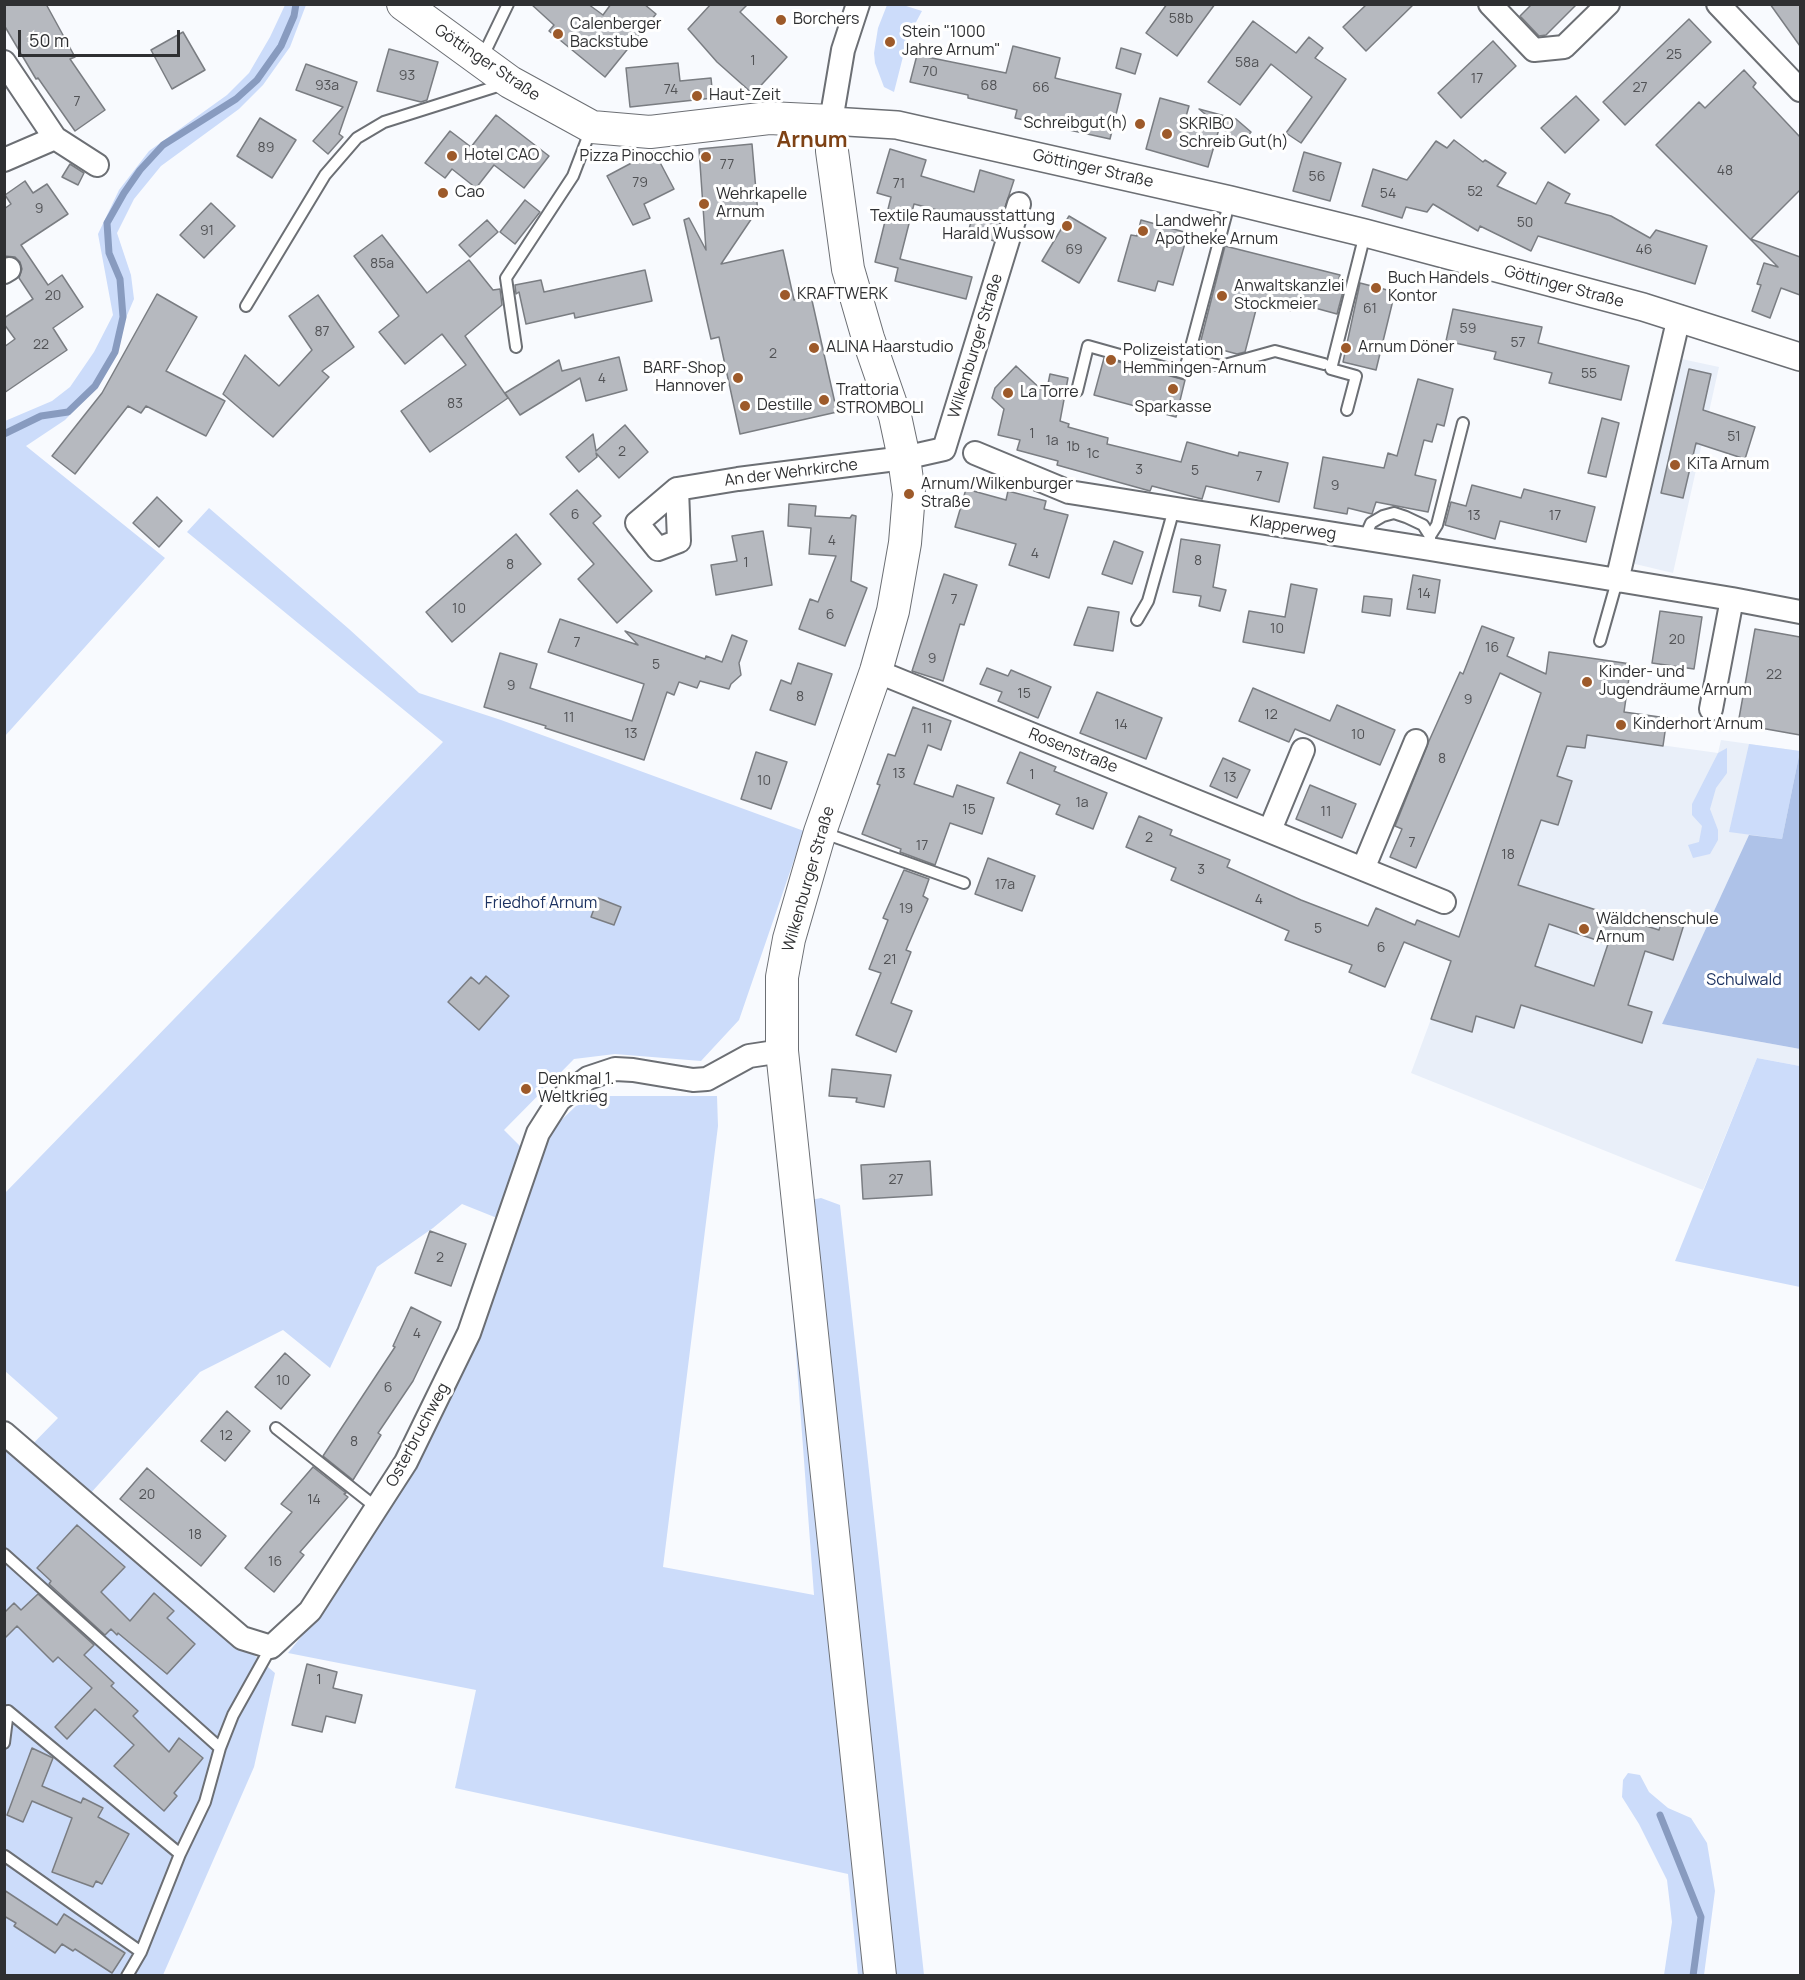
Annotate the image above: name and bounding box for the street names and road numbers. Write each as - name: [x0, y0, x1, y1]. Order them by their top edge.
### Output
- street label: Göttinger Straße: [431, 21, 543, 105]
- street label: Göttinger Straße: [1031, 146, 1155, 192]
- street label: Göttinger Straße: [1502, 262, 1626, 312]
- street label: Wilkenburger Straße: [945, 271, 1007, 421]
- street label: An der Wehrkirche: [723, 455, 859, 491]
- street label: Klapperweg: [1249, 512, 1337, 544]
- street label: Rosenstraße: [1026, 724, 1120, 778]
- street label: Wilkenburger Straße: [779, 804, 839, 954]
- street label: Osterbruchweg: [383, 1380, 453, 1490]

